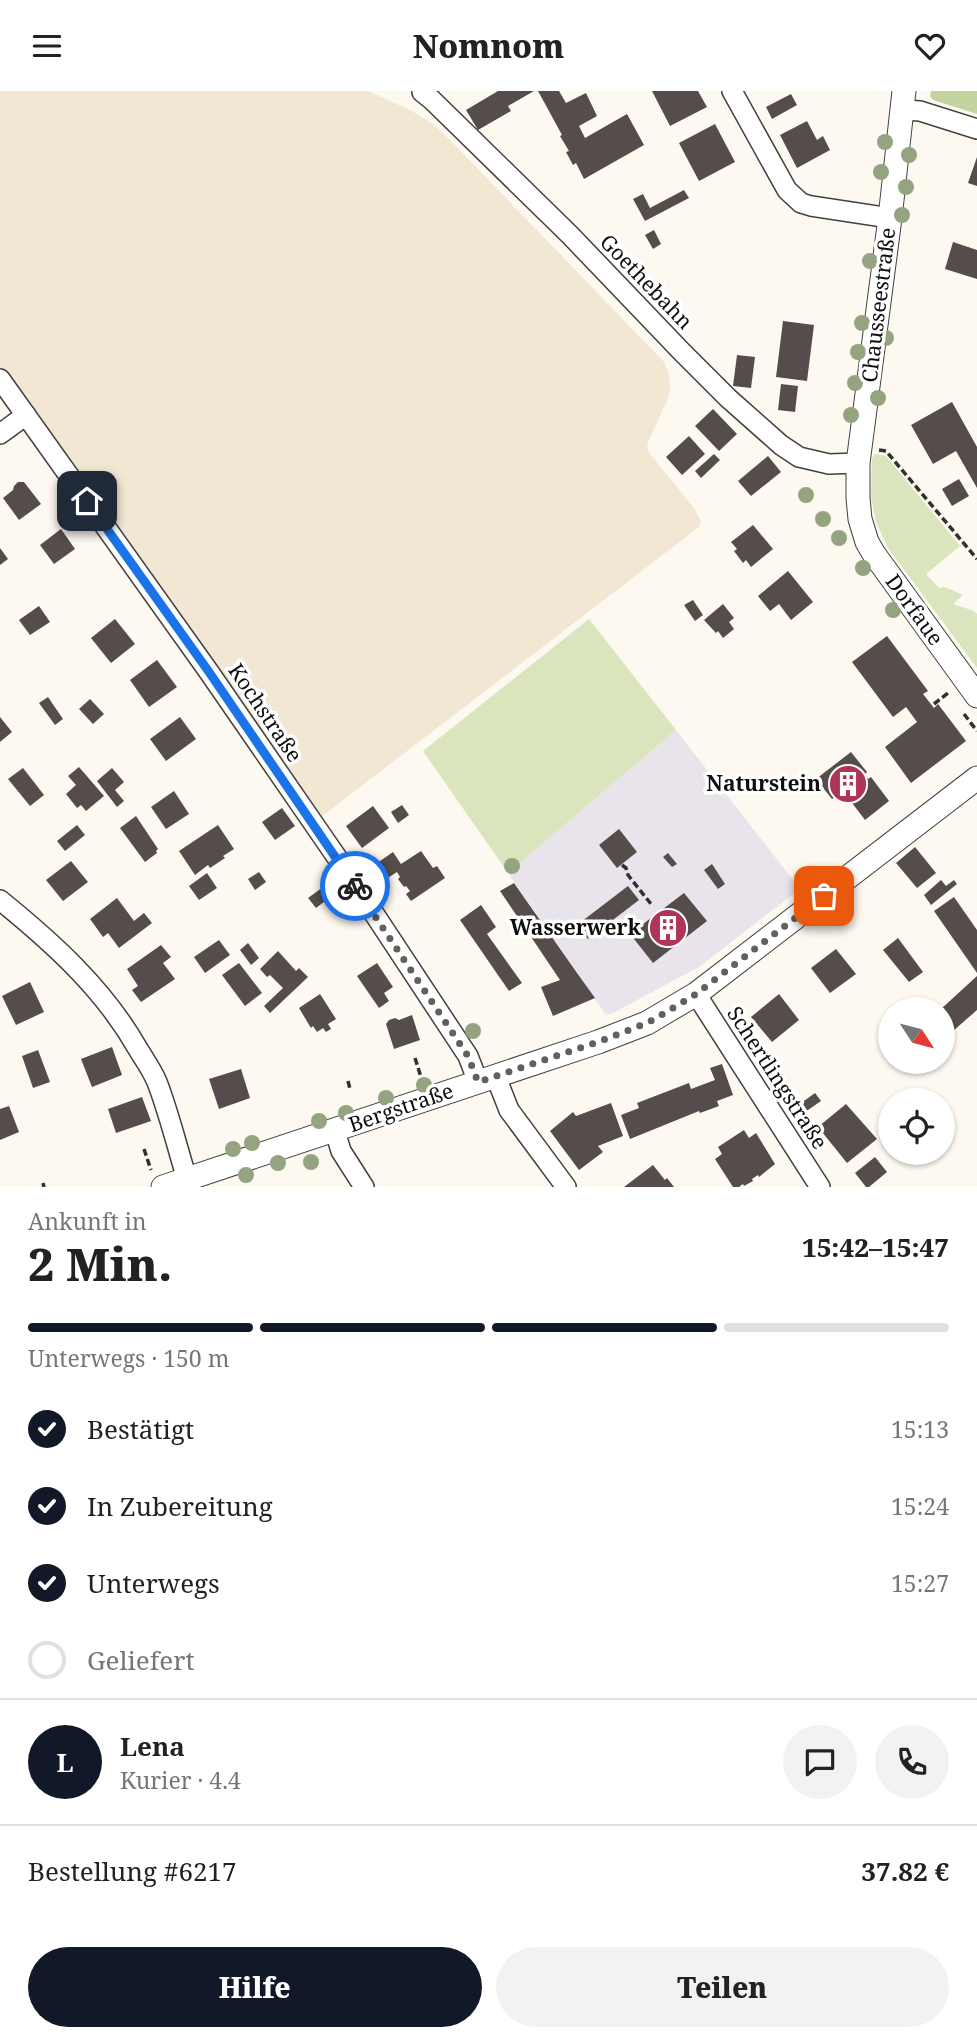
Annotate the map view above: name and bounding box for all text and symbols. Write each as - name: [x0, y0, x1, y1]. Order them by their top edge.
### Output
- text: Nomnom: [413, 24, 564, 67]
- icon: menu: [28, 27, 66, 65]
- icon: heart: [911, 27, 949, 65]
- street label: Chausseestraße: [855, 226, 901, 384]
- street label: Goethebahn: [594, 228, 699, 335]
- pin: [57, 471, 117, 531]
- icon: home: [68, 482, 106, 520]
- street label: Dorfaue: [880, 568, 950, 651]
- street label: Kochstraße: [223, 658, 309, 767]
- building icon: Naturstein: [827, 763, 869, 805]
- place label: Naturstein: [706, 769, 821, 797]
- courier: [320, 851, 390, 921]
- pin: [794, 866, 854, 926]
- icon: bike: [336, 867, 374, 905]
- icon: bag: [805, 877, 843, 915]
- building icon: Wasserwerk: [647, 907, 689, 949]
- place label: Wasserwerk: [510, 913, 642, 941]
- north arrow: [878, 997, 956, 1075]
- map controls: [878, 997, 955, 1165]
- street label: Schertlingstraße: [721, 1001, 834, 1154]
- street label: Bergstraße: [345, 1076, 457, 1138]
- button: locate: [878, 1088, 955, 1165]
- text: Ankunft in: [28, 1205, 147, 1237]
- text: 15:42–15:47: [802, 1229, 949, 1265]
- text: 2 Min.: [28, 1232, 172, 1294]
- text: Unterwegs · 150 m: [28, 1342, 229, 1374]
- icon: check: [28, 1410, 66, 1448]
- text: Bestätigt: [87, 1411, 194, 1447]
- text: 15:13: [891, 1413, 949, 1445]
- icon: check: [28, 1487, 66, 1525]
- text: In Zubereitung: [87, 1488, 273, 1524]
- text: 15:24: [891, 1490, 949, 1522]
- icon: check: [28, 1564, 66, 1602]
- text: Unterwegs: [87, 1565, 220, 1601]
- text: 15:27: [891, 1567, 949, 1599]
- text: Geliefert: [87, 1642, 195, 1678]
- button: chat: [783, 1725, 857, 1799]
- button: phone: [875, 1725, 949, 1799]
- text: Lena: [120, 1728, 185, 1764]
- text: L: [56, 1744, 74, 1780]
- text: Kurier · 4.4: [120, 1764, 241, 1796]
- text: Bestellung #6217: [28, 1853, 237, 1889]
- text: 37.82 €: [861, 1853, 949, 1889]
- button: Hilfe: [28, 1947, 482, 2027]
- button: Teilen: [496, 1947, 949, 2027]

